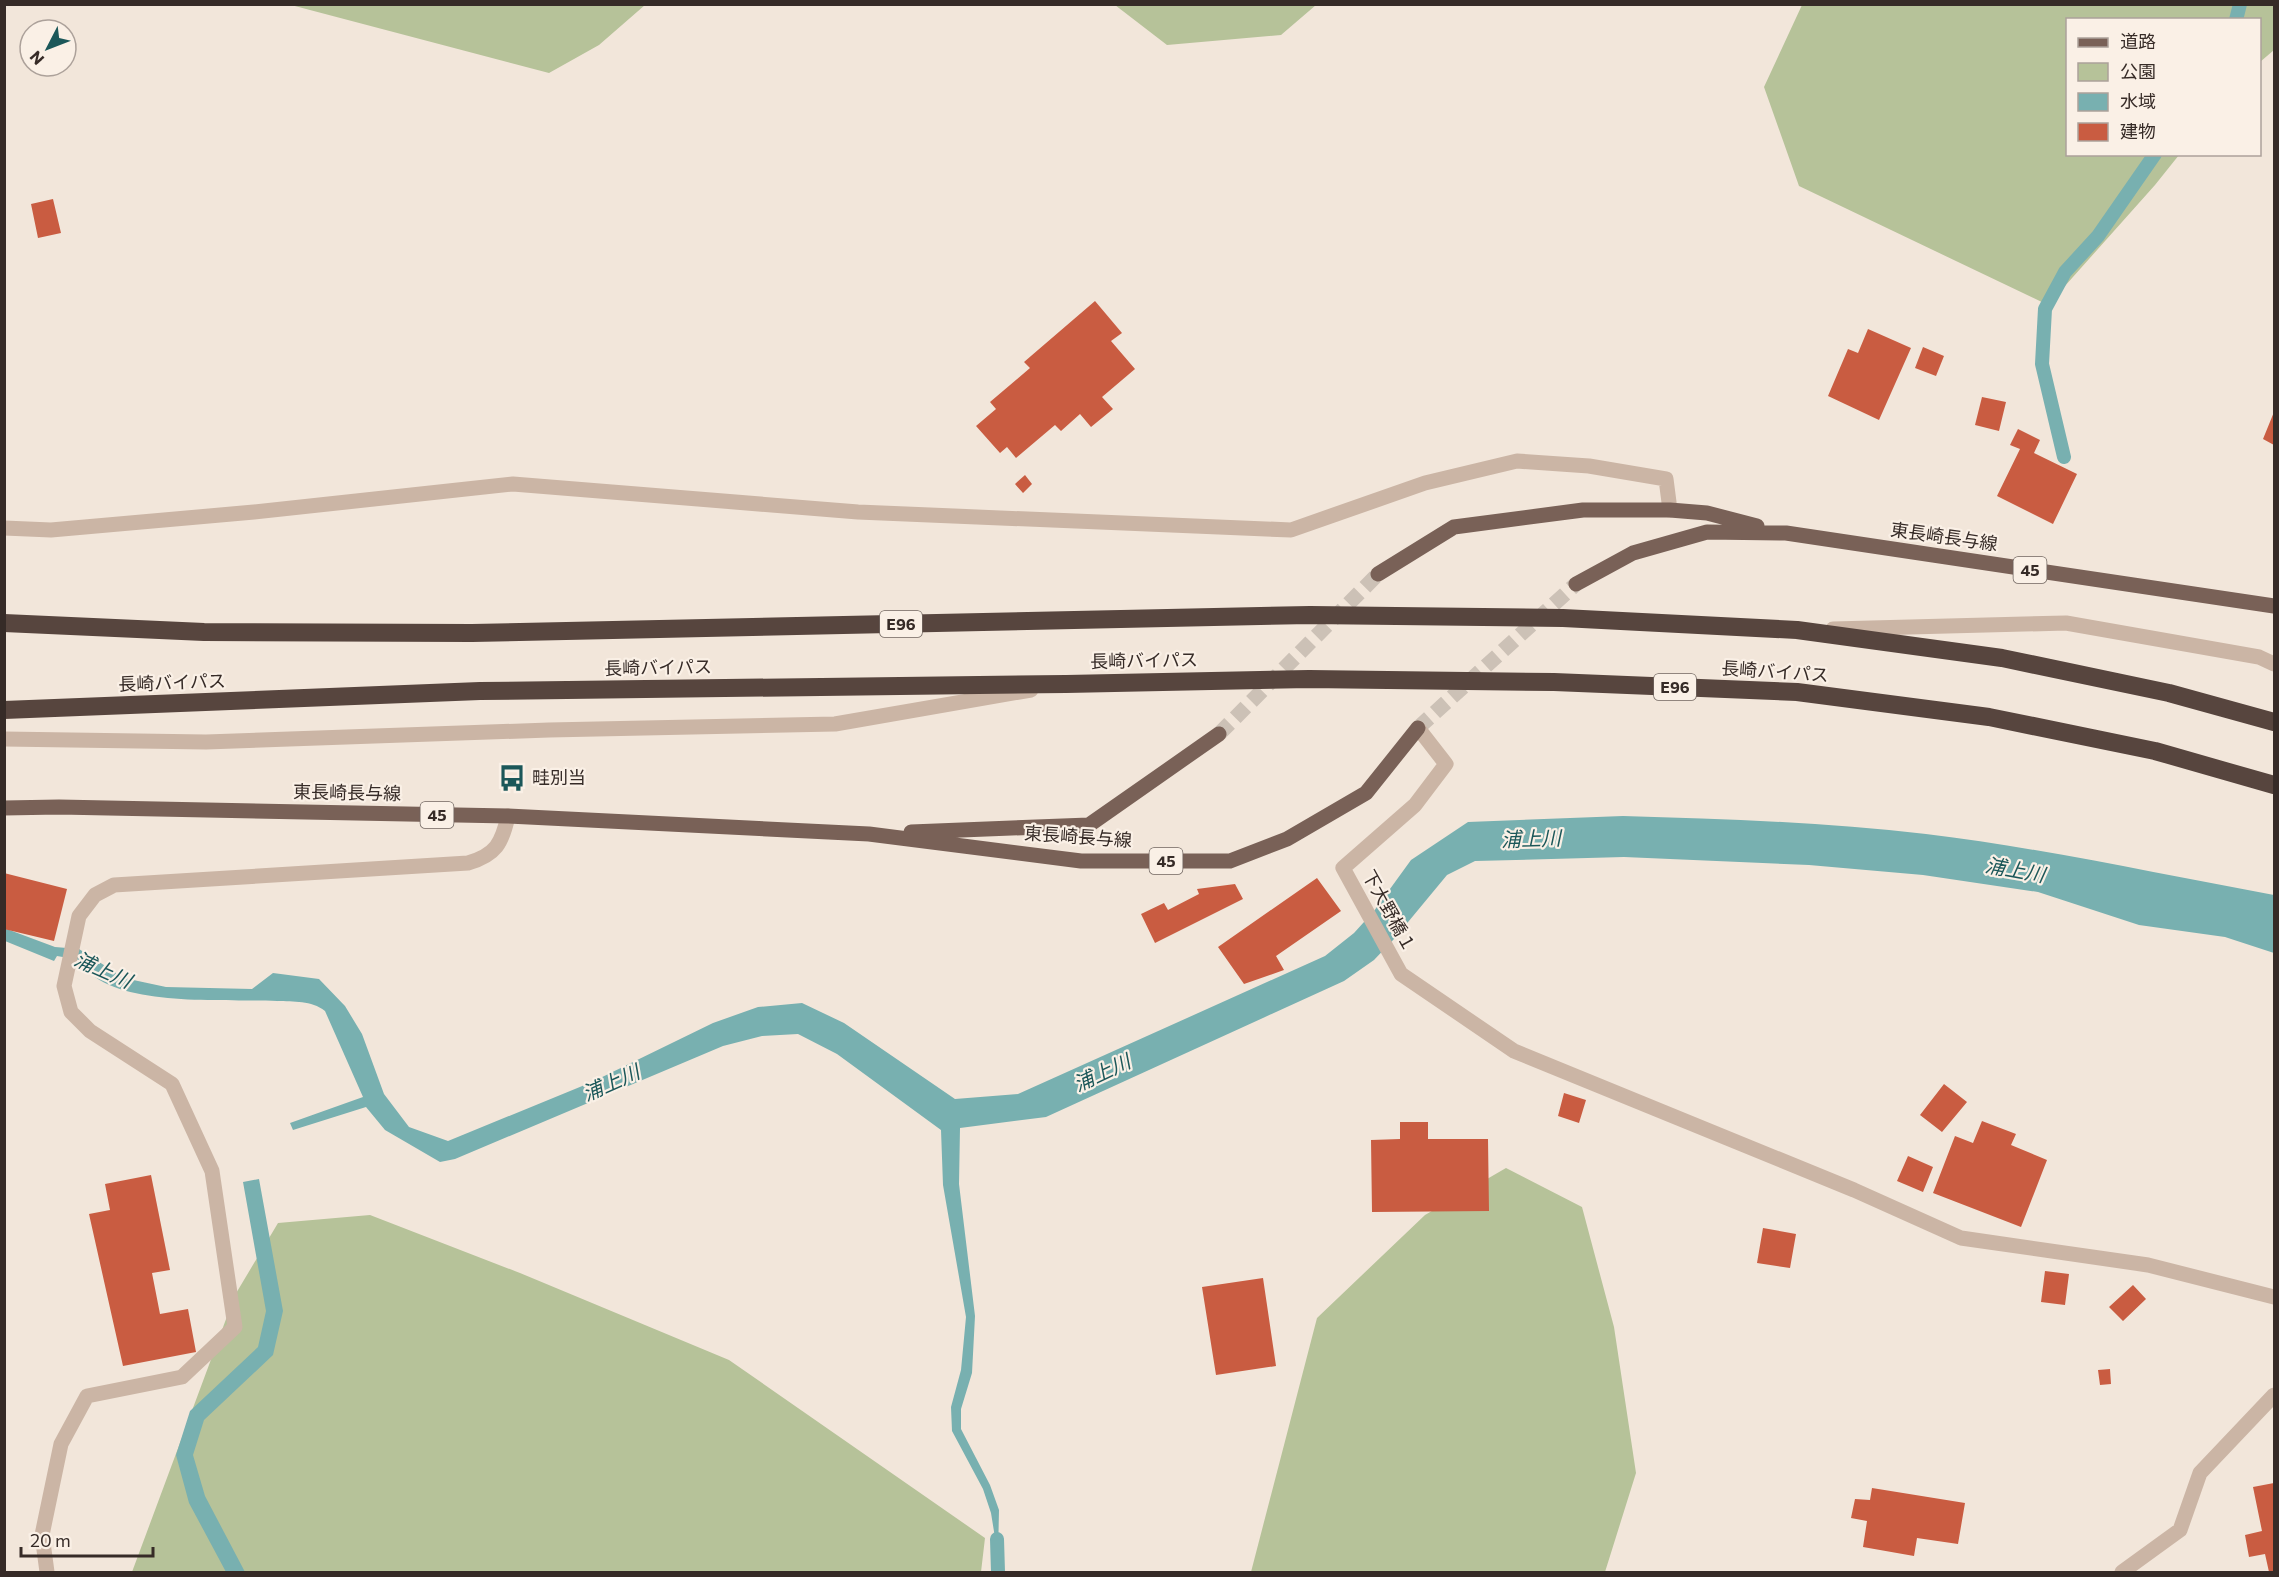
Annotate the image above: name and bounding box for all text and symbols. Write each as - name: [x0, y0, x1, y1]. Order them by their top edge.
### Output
- north arrow: [18, 18, 78, 78]
- legend: [2066, 18, 2261, 156]
- text: 道路: [2120, 30, 2156, 52]
- text: N: [25, 48, 48, 69]
- text: 公園: [2120, 60, 2156, 82]
- text: 水域: [2120, 90, 2156, 112]
- text: 建物: [2120, 120, 2156, 142]
- street label: 東長崎長与線: [1889, 518, 1999, 554]
- road number: 45: [2014, 557, 2046, 583]
- road number: E96: [880, 611, 922, 637]
- street label: 長崎バイパス: [1090, 648, 1198, 672]
- street label: 長崎バイパス: [604, 655, 712, 679]
- street label: 長崎バイパス: [1721, 656, 1830, 686]
- street label: 長崎バイパス: [118, 669, 226, 695]
- road number: E96: [1654, 674, 1696, 700]
- bus stop icon: 畦別当: [497, 763, 527, 793]
- place label: 畦別当: [532, 766, 586, 788]
- street label: 東長崎長与線: [293, 780, 401, 804]
- road number: 45: [420, 802, 454, 828]
- street label: 東長崎長与線: [1023, 821, 1133, 851]
- water label: 浦上川: [1501, 825, 1563, 851]
- road number: 45: [1150, 848, 1182, 874]
- water label: 浦上川: [1984, 852, 2049, 886]
- street label: 下大野橋１: [1358, 866, 1421, 955]
- water label: 浦上川: [71, 946, 138, 993]
- water label: 浦上川: [1069, 1048, 1136, 1096]
- water label: 浦上川: [578, 1058, 645, 1105]
- scale bar: [21, 1520, 153, 1558]
- text: 20 m: [30, 1529, 71, 1551]

